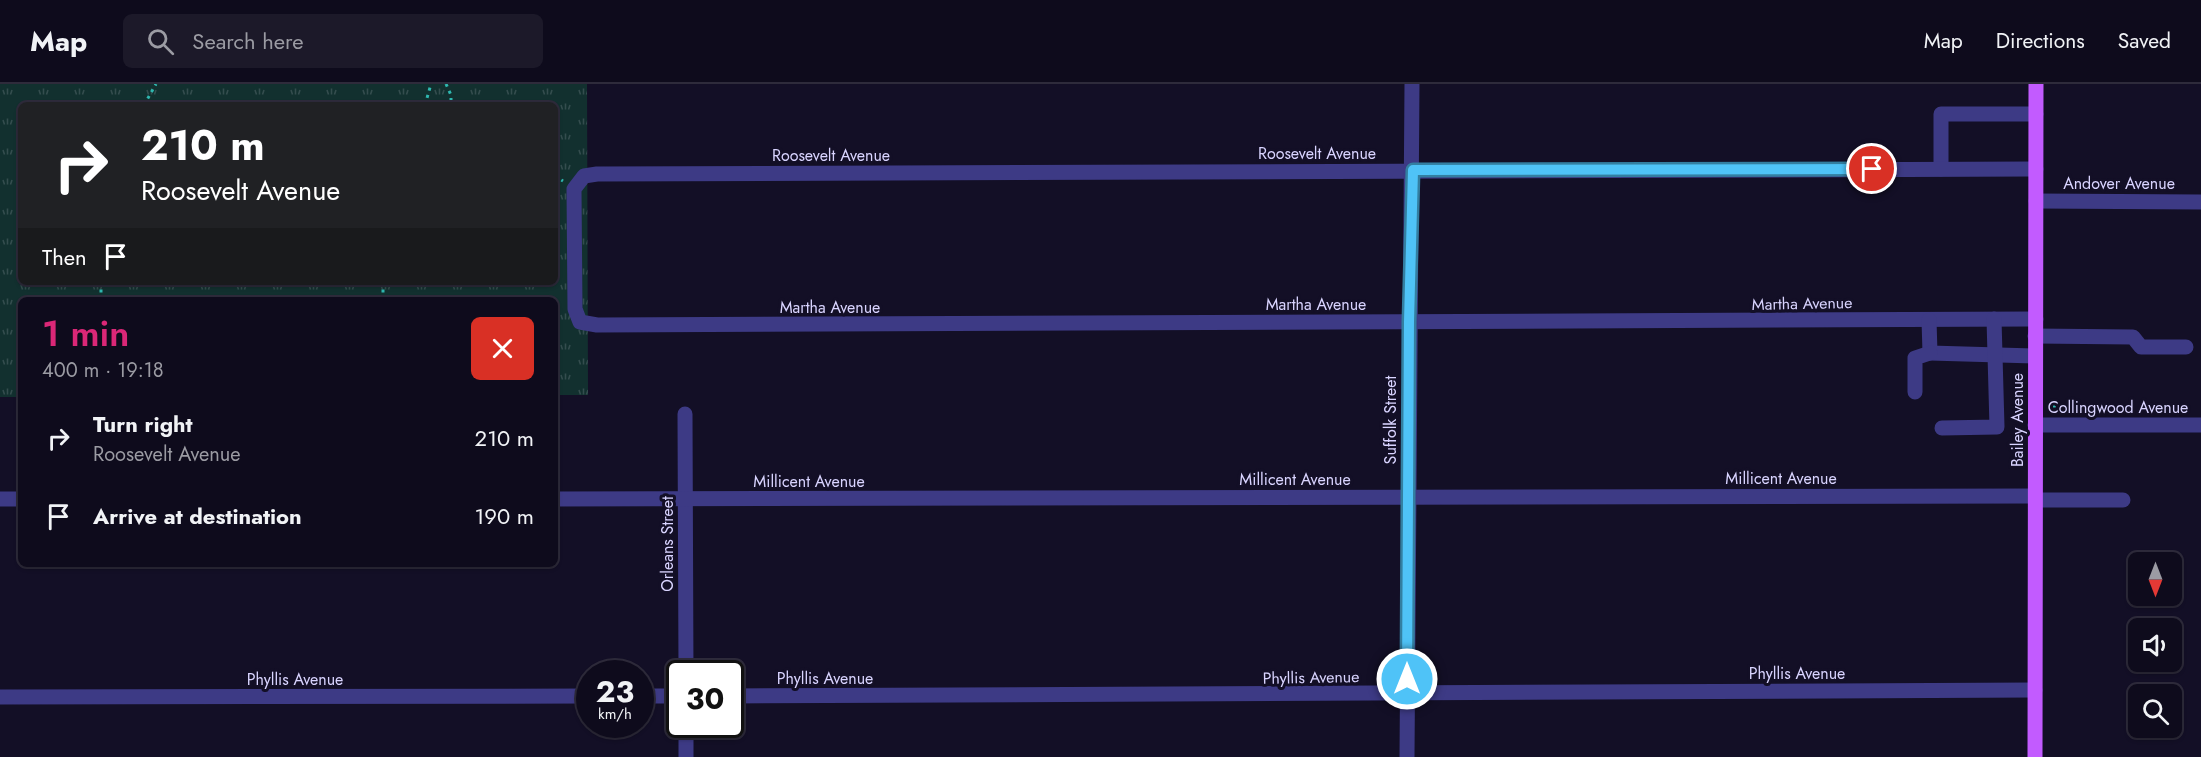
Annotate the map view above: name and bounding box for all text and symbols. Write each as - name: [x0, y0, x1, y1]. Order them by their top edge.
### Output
- search box: [123, 14, 543, 68]
- text: Map: [30, 21, 87, 62]
- icon: search: [144, 25, 177, 58]
- text: Search here: [192, 25, 304, 57]
- text: Map: [1924, 26, 1963, 56]
- text: Directions: [1996, 26, 2085, 56]
- text: Saved: [2118, 26, 2171, 56]
- text: 210 m: [141, 115, 265, 176]
- icon: right: [42, 126, 120, 204]
- street label: Roosevelt Avenue: [1258, 142, 1376, 165]
- pin: [1846, 143, 1897, 194]
- street label: Roosevelt Avenue: [772, 144, 890, 167]
- icon: arrive: [1855, 152, 1888, 185]
- text: Roosevelt Avenue: [141, 171, 340, 210]
- street label: Andover Avenue: [2063, 172, 2175, 195]
- icon: arrive: [99, 240, 132, 273]
- text: Then: [42, 241, 87, 273]
- street label: Martha Avenue: [1751, 291, 1853, 316]
- street label: Martha Avenue: [1266, 293, 1366, 316]
- street label: Martha Avenue: [780, 296, 880, 319]
- text: 1 min: [42, 307, 129, 359]
- button: close: [471, 317, 534, 380]
- text: 400 m · 19:18: [42, 356, 164, 385]
- street label: Bailey Avenue: [2006, 373, 2029, 467]
- street label: Suffolk Street: [1379, 375, 1402, 464]
- street label: Collingwood Avenue: [2048, 396, 2188, 419]
- text: Turn right: [93, 408, 193, 440]
- icon: right: [42, 422, 75, 455]
- text: 210 m: [475, 422, 534, 454]
- text: Roosevelt Avenue: [93, 440, 241, 469]
- street label: Millicent Avenue: [1725, 467, 1837, 490]
- street label: Millicent Avenue: [1239, 468, 1351, 491]
- street label: Millicent Avenue: [753, 470, 865, 493]
- street label: Orleans Street: [656, 496, 679, 592]
- icon: arrive: [42, 500, 75, 533]
- text: Arrive at destination: [93, 500, 302, 532]
- text: 190 m: [474, 500, 534, 532]
- north arrow: [2128, 552, 2182, 606]
- map controls: [2128, 552, 2182, 738]
- button: sound: [2128, 618, 2182, 672]
- position arrow: [1375, 647, 1439, 711]
- speed limit sign: 30: [666, 660, 744, 738]
- street label: Phyllis Avenue: [1749, 662, 1845, 685]
- street label: Phyllis Avenue: [1262, 665, 1360, 690]
- street label: Phyllis Avenue: [777, 667, 873, 690]
- street label: Phyllis Avenue: [247, 668, 343, 691]
- text: 23: [596, 670, 634, 713]
- button: search: [2128, 684, 2182, 738]
- text: km/h: [598, 703, 632, 725]

